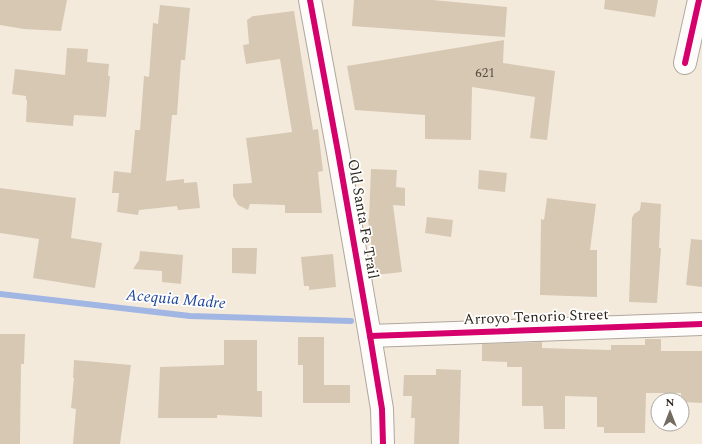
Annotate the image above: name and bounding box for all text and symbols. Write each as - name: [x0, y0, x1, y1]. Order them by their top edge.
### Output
- house number: 621: [475, 63, 495, 83]
- street label: Old Santa Fe Trail: [341, 157, 385, 281]
- water label: Acequia Madre: [124, 283, 227, 315]
- street label: Arroyo Tenorio Street: [463, 303, 609, 331]
- north arrow: [650, 392, 690, 432]
- text: N: [666, 394, 675, 411]

